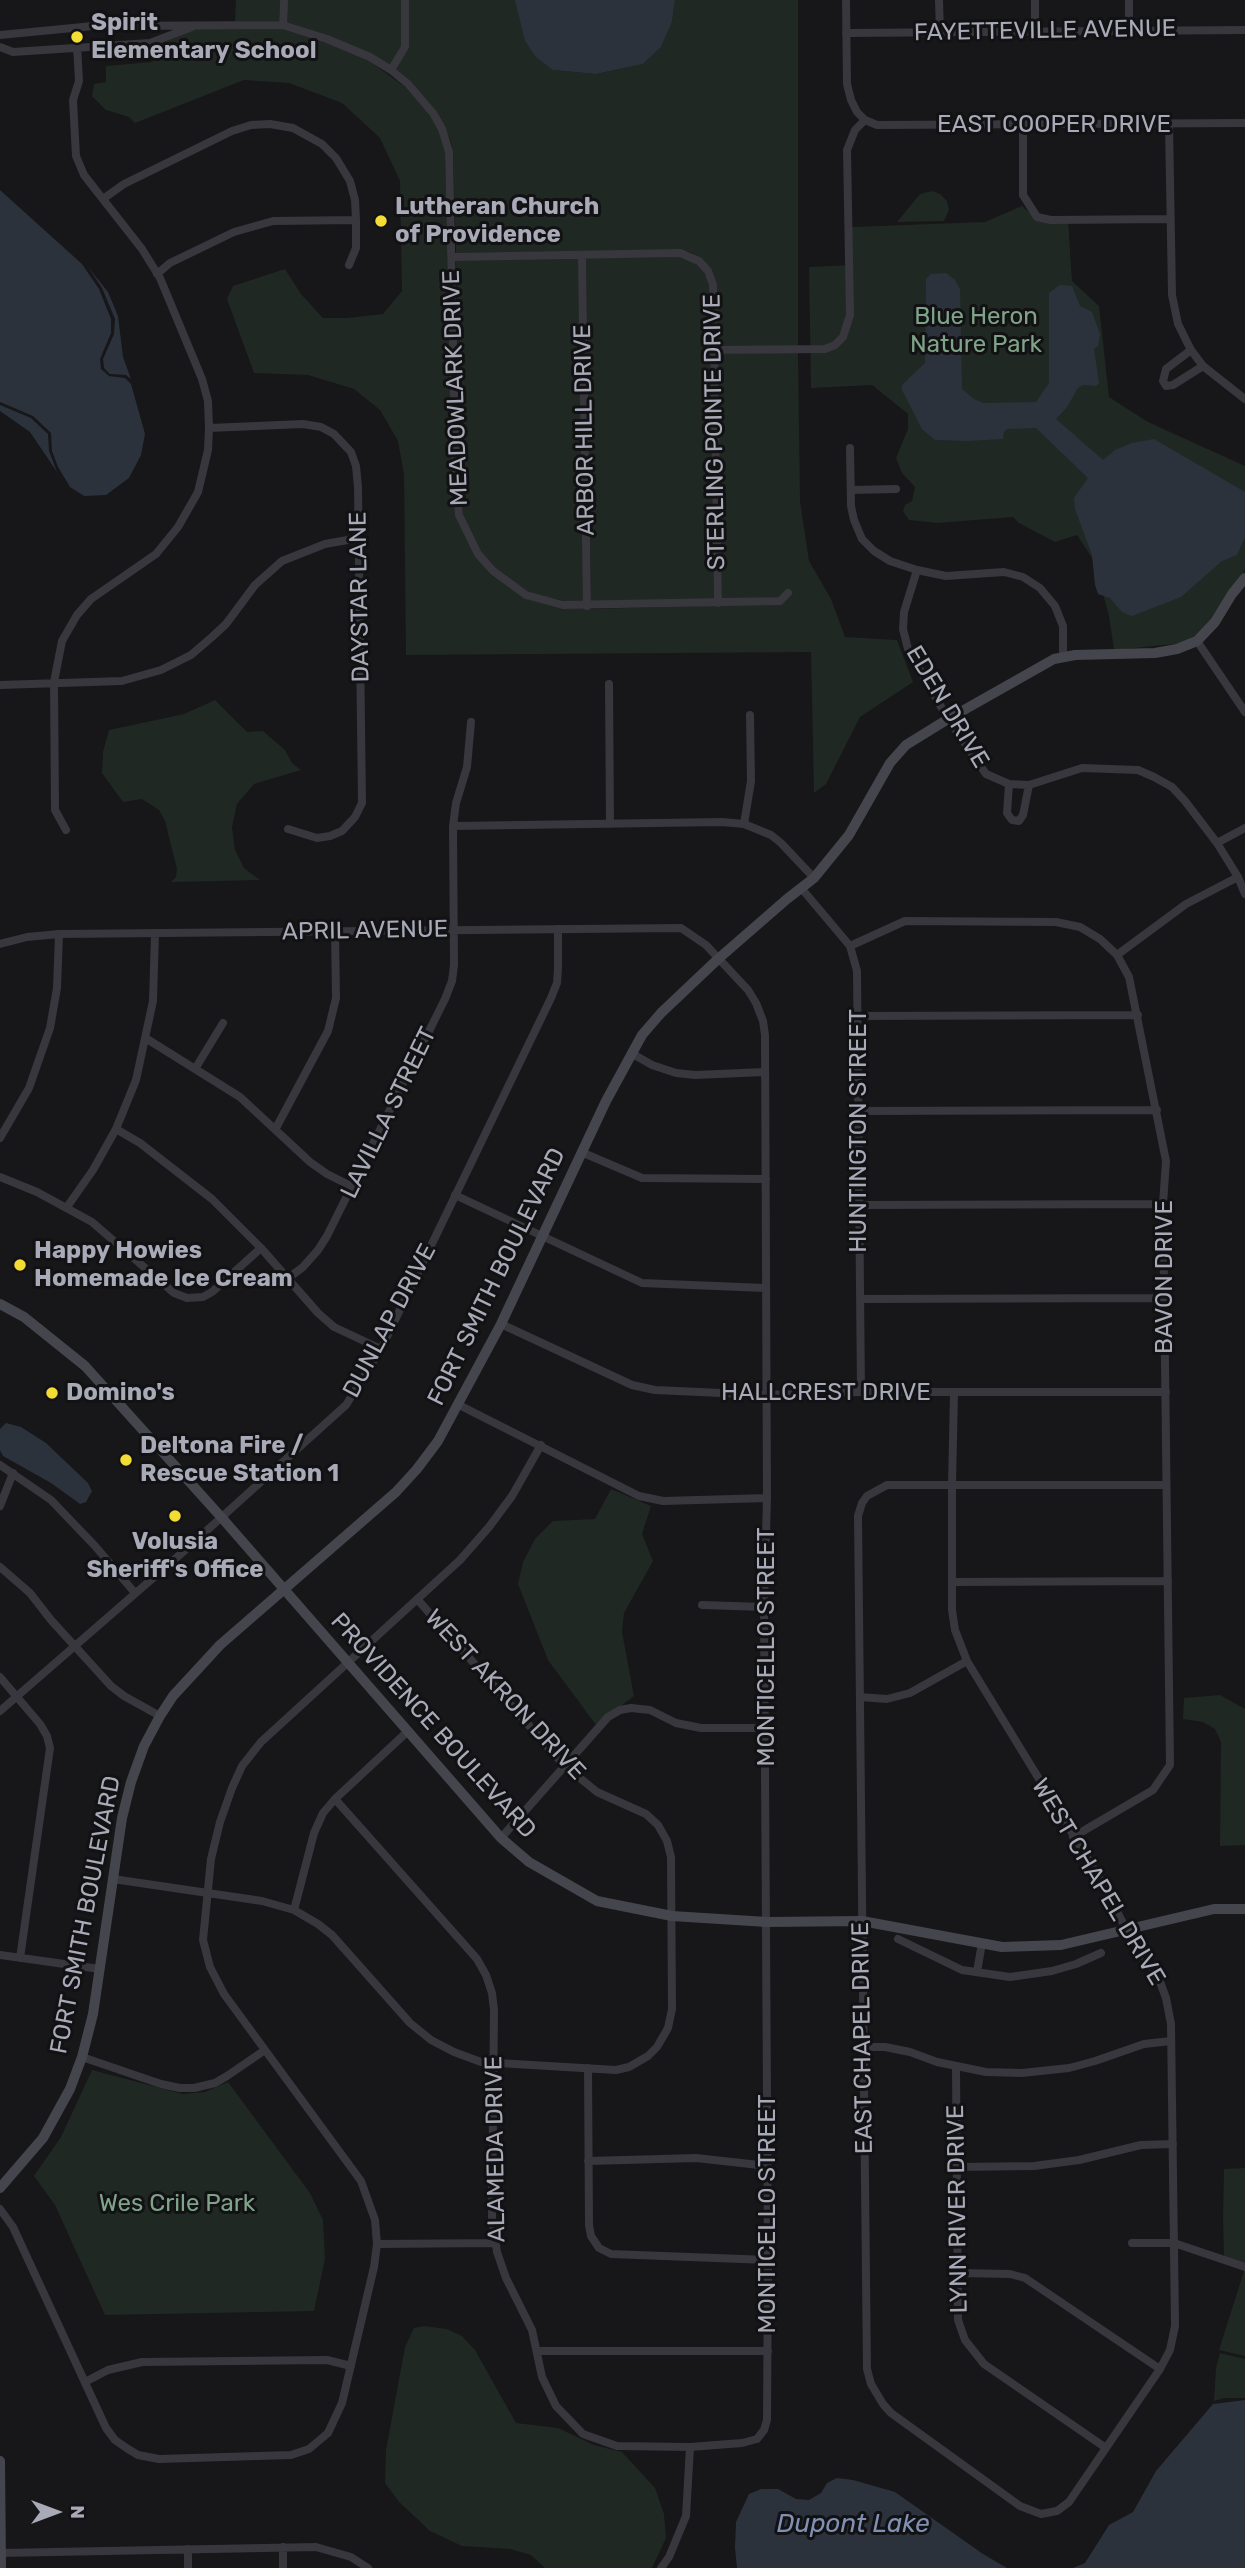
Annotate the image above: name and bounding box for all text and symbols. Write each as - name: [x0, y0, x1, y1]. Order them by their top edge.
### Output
- place label: Spirit Elementary School: [91, 9, 317, 65]
- street label: FAYETTEVILLE AVENUE: [914, 14, 1176, 48]
- marker: Spirit Elementary School: [69, 29, 85, 45]
- street label: EAST COOPER DRIVE: [937, 111, 1171, 139]
- place label: Lutheran Church of Providence: [395, 193, 599, 249]
- marker: Lutheran Church of Providence: [373, 213, 389, 229]
- street label: MEADOWLARK DRIVE: [437, 269, 475, 507]
- street label: STERLING POINTE DRIVE: [698, 294, 732, 570]
- park label: Blue Heron Nature Park: [910, 303, 1042, 359]
- street label: ARBOR HILL DRIVE: [569, 324, 601, 536]
- street label: DAYSTAR LANE: [344, 511, 376, 683]
- street label: EDEN DRIVE: [899, 641, 995, 773]
- street label: APRIL AVENUE: [282, 915, 448, 947]
- street label: HUNTINGTON STREET: [845, 1009, 873, 1253]
- street label: LAVILLA STREET: [335, 1023, 443, 1203]
- street label: FORT SMITH BOULEVARD: [422, 1144, 572, 1410]
- street label: BAVON DRIVE: [1151, 1200, 1179, 1354]
- place label: Happy Howies Homemade Ice Cream: [34, 1237, 293, 1293]
- street label: DUNLAP DRIVE: [337, 1239, 443, 1403]
- marker: Happy Howies Homemade Ice Cream: [12, 1257, 28, 1273]
- place label: Domino's: [66, 1379, 175, 1407]
- street label: HALLCREST DRIVE: [721, 1379, 931, 1407]
- marker: Domino's: [44, 1385, 60, 1401]
- place label: Deltona Fire / Rescue Station 1: [140, 1432, 339, 1488]
- marker: Deltona Fire / Rescue Station 1: [118, 1452, 134, 1468]
- marker: Volusia Sheriff's Office: [167, 1508, 183, 1524]
- street label: MONTICELLO STREET: [753, 1527, 781, 1767]
- place label: Volusia Sheriff's Office: [86, 1528, 264, 1584]
- street label: WEST AKRON DRIVE: [419, 1604, 591, 1786]
- street label: PROVIDENCE BOULEVARD: [324, 1607, 542, 1845]
- street label: FORT SMITH BOULEVARD: [45, 1773, 127, 2057]
- street label: WEST CHAPEL DRIVE: [1025, 1773, 1171, 1991]
- street label: EAST CHAPEL DRIVE: [847, 1922, 879, 2154]
- street label: ALAMEDA DRIVE: [480, 2055, 512, 2243]
- street label: MONTICELLO STREET: [754, 2094, 782, 2334]
- street label: LYNN RIVER DRIVE: [942, 2104, 974, 2314]
- park label: Wes Crile Park: [99, 2190, 255, 2218]
- north arrow: [21, 2477, 91, 2547]
- text: N: [66, 2505, 89, 2519]
- water label: Dupont Lake: [777, 2508, 929, 2540]

